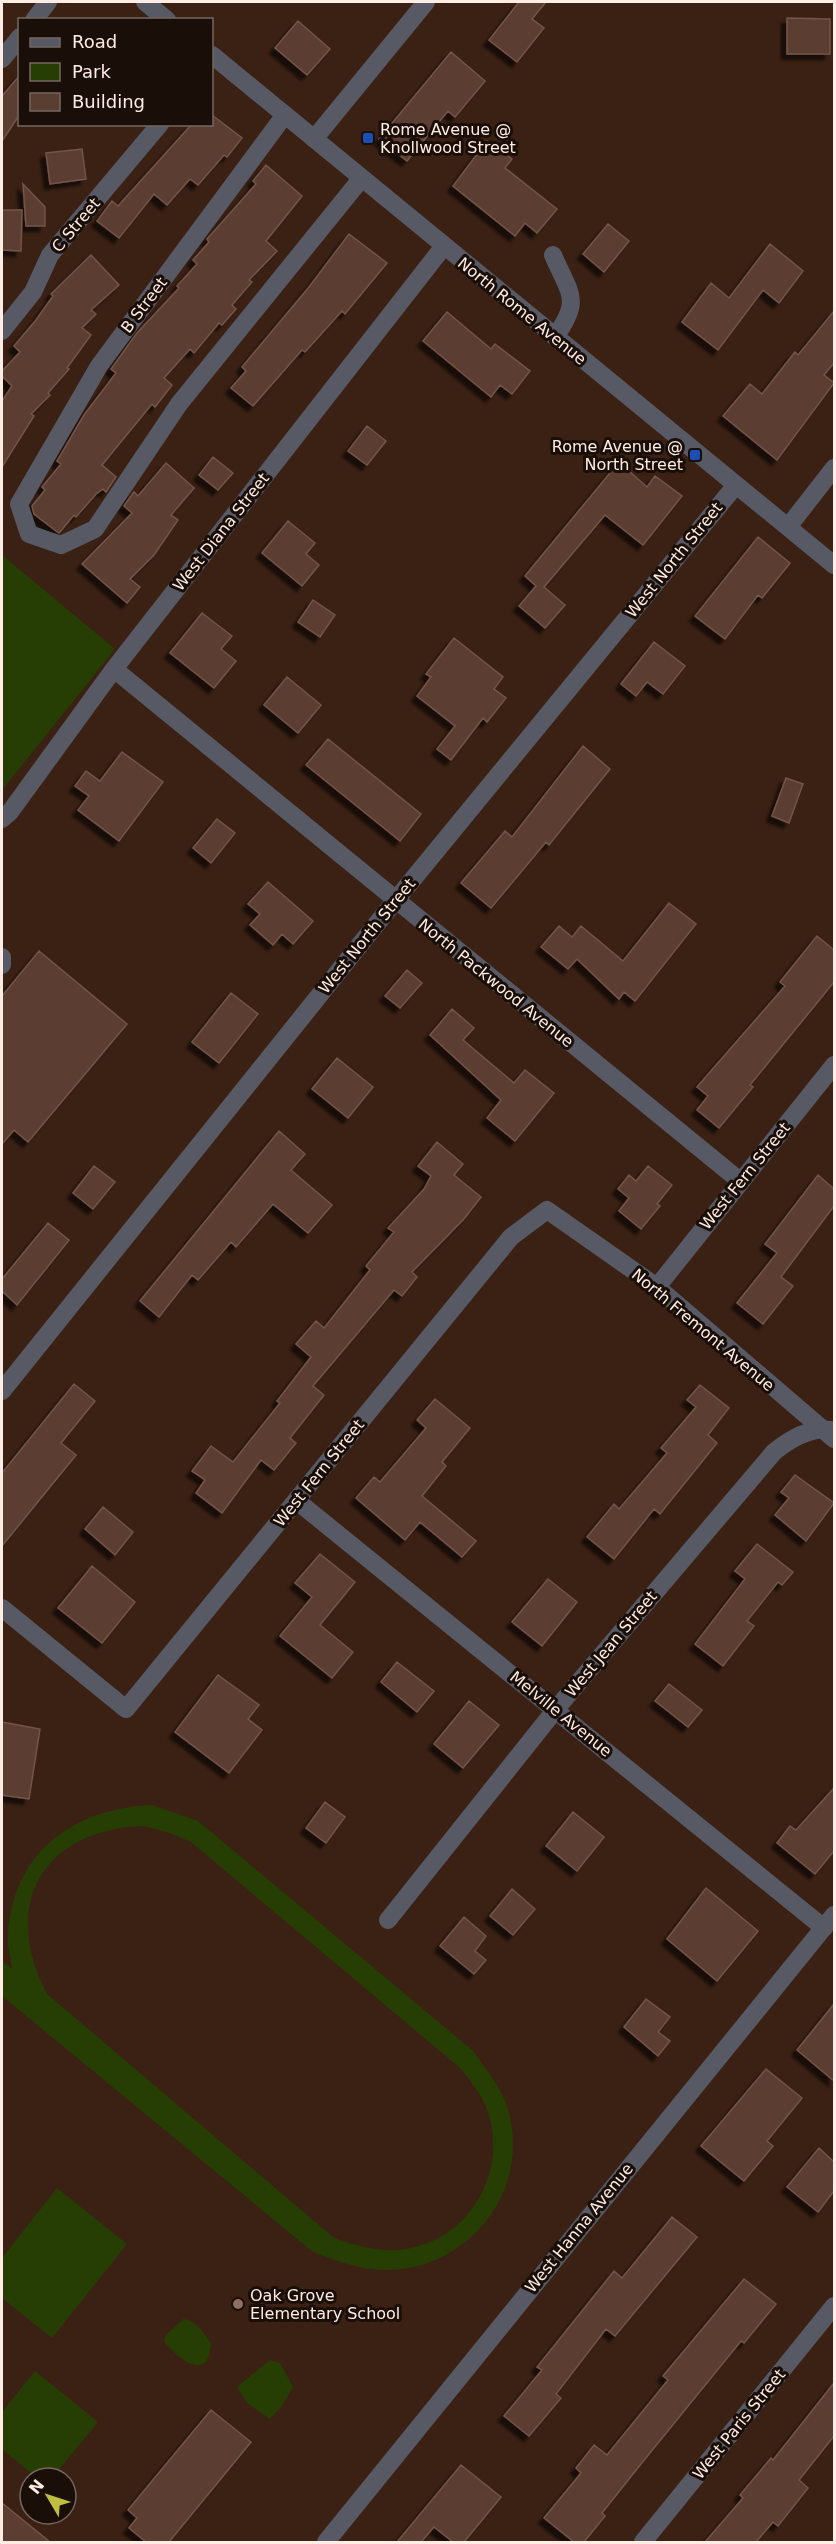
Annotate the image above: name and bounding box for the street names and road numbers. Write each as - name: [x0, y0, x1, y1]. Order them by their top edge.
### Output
- street label: C Street: [48, 194, 104, 256]
- street label: North Rome Avenue: [454, 253, 590, 369]
- street label: B Street: [117, 273, 171, 337]
- street label: West Diana Street: [169, 469, 273, 595]
- street label: West North Street: [622, 499, 726, 621]
- street label: West North Street: [315, 875, 419, 997]
- street label: North Packwood Avenue: [415, 915, 577, 1051]
- street label: West Fern Street: [696, 1118, 794, 1234]
- street label: North Fremont Avenue: [628, 1265, 778, 1395]
- street label: West Fern Street: [270, 1415, 368, 1531]
- street label: West Jean Street: [561, 1587, 661, 1701]
- street label: Melville Avenue: [506, 1667, 616, 1761]
- street label: West Hanna Avenue: [521, 2160, 637, 2296]
- street label: West Paris Street: [689, 2365, 789, 2483]

